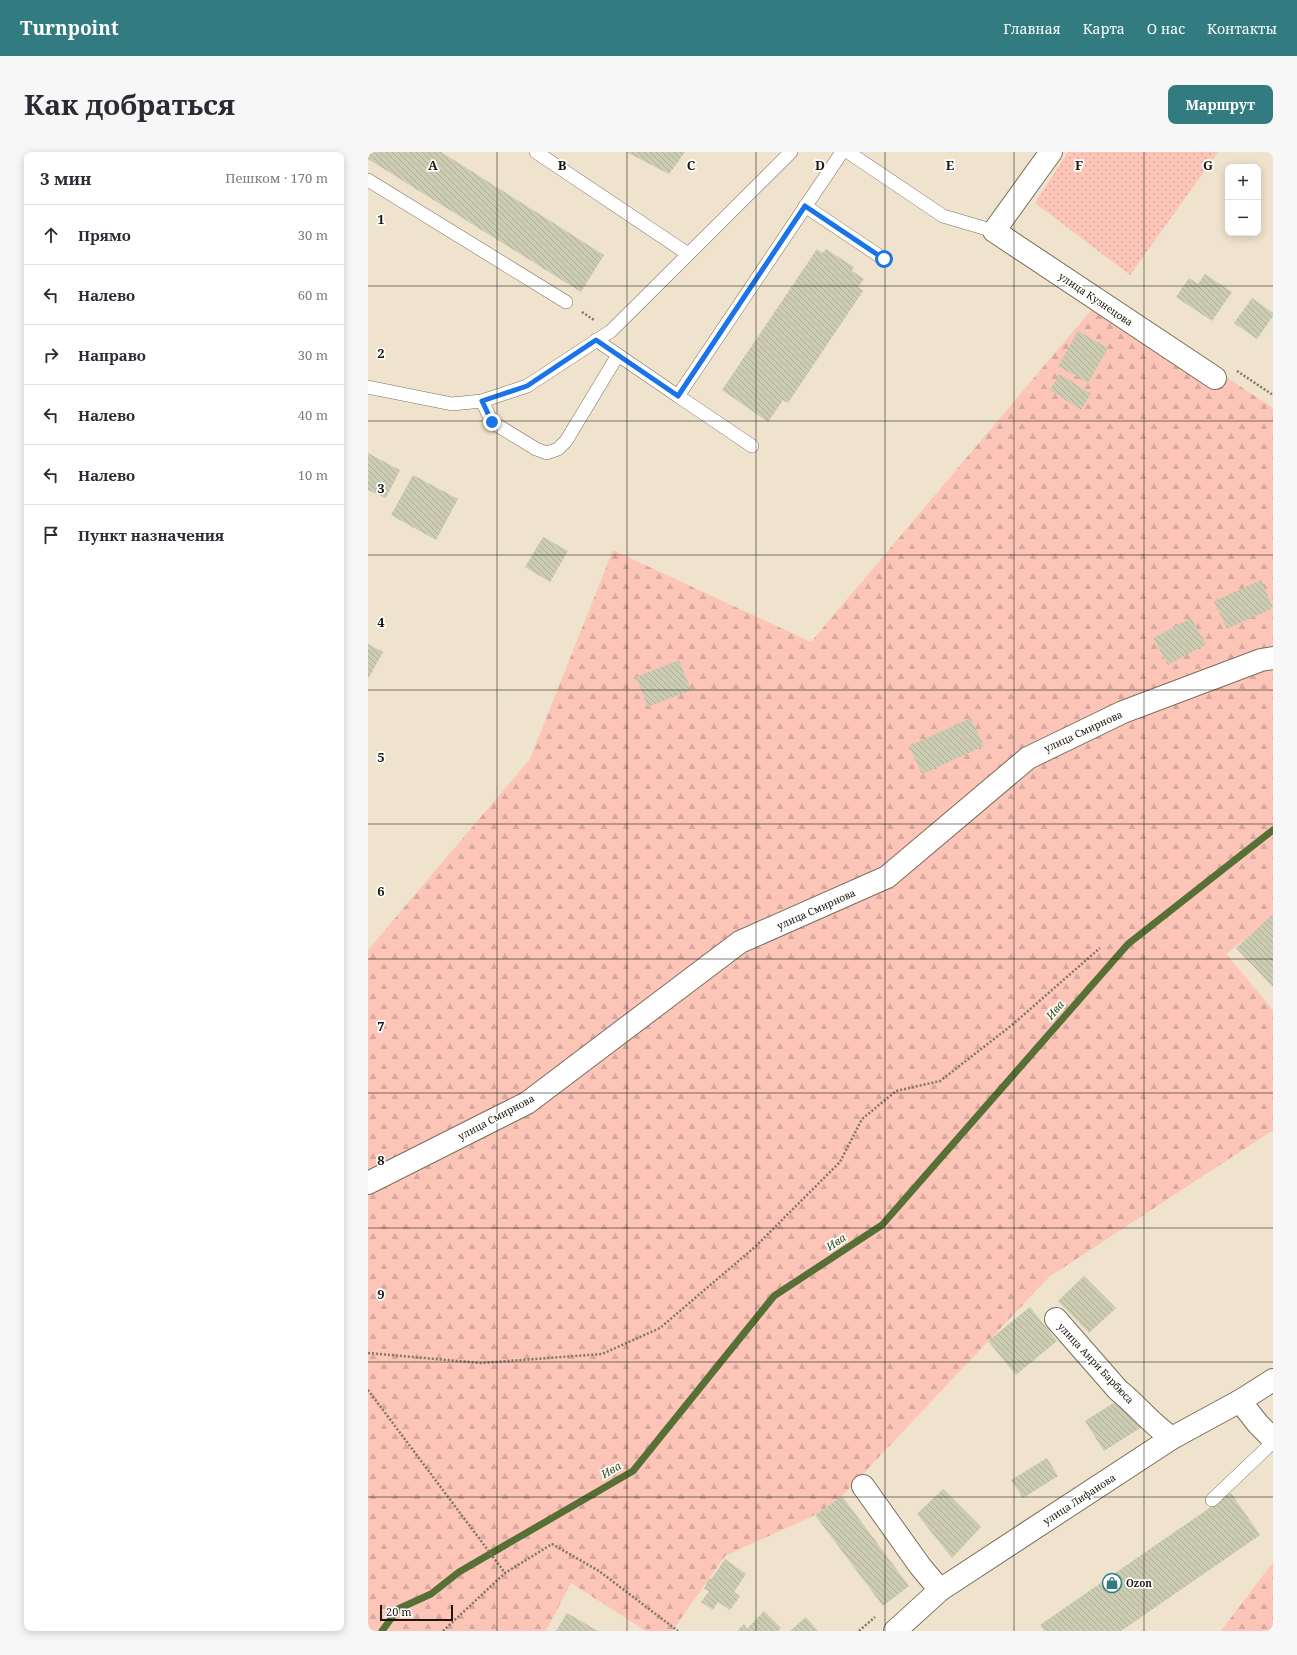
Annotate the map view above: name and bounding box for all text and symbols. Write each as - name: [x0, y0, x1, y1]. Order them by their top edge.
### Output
- text: Turnpoint: [20, 15, 119, 41]
- text: Главная: [1003, 19, 1061, 38]
- text: Карта: [1083, 19, 1125, 38]
- text: О нас: [1147, 19, 1185, 38]
- text: Контакты: [1207, 19, 1277, 38]
- text: Как добраться: [24, 85, 235, 123]
- button: Маршрут: [1168, 85, 1273, 124]
- text: A: [428, 156, 438, 174]
- text: B: [558, 156, 567, 174]
- text: C: [687, 156, 696, 174]
- text: D: [815, 156, 825, 174]
- text: E: [946, 156, 955, 174]
- text: F: [1075, 156, 1083, 174]
- text: G: [1203, 156, 1213, 174]
- map controls: [1225, 164, 1261, 236]
- button: +: [1225, 164, 1261, 200]
- text: 3 мин: [40, 167, 92, 190]
- text: Пешком · 170 m: [225, 169, 328, 187]
- button: −: [1225, 200, 1261, 236]
- text: 1: [377, 210, 385, 228]
- icon: ahead: [40, 224, 62, 246]
- text: Прямо: [78, 225, 131, 245]
- text: 30 m: [298, 226, 328, 244]
- route start: [875, 250, 893, 268]
- street label: улица Кузнецова: [1056, 269, 1136, 329]
- icon: left: [40, 284, 62, 306]
- text: Налево: [78, 285, 135, 305]
- text: 60 m: [298, 286, 328, 304]
- icon: right: [40, 344, 62, 366]
- text: 2: [377, 344, 385, 362]
- text: Направо: [78, 345, 146, 365]
- text: 30 m: [298, 346, 328, 364]
- icon: left: [40, 404, 62, 426]
- text: Налево: [78, 405, 135, 425]
- text: 40 m: [298, 406, 328, 424]
- route end: [483, 413, 501, 431]
- icon: left: [40, 464, 62, 486]
- text: Налево: [78, 465, 135, 485]
- text: 10 m: [298, 466, 328, 484]
- text: 3: [377, 479, 385, 497]
- icon: arrive: [40, 524, 62, 546]
- text: Пункт назначения: [78, 525, 224, 545]
- text: 4: [377, 613, 385, 631]
- street label: улица Смирнова: [1042, 707, 1125, 755]
- text: 5: [377, 748, 385, 766]
- text: 6: [377, 882, 385, 900]
- street label: улица Смирнова: [774, 885, 858, 933]
- water label: Ива: [1041, 996, 1068, 1023]
- text: 7: [377, 1017, 385, 1035]
- street label: улица Смирнова: [455, 1091, 537, 1143]
- text: 8: [377, 1151, 385, 1169]
- water label: Ива: [822, 1229, 849, 1254]
- text: 9: [377, 1285, 385, 1303]
- street label: улица Анри Барбюса: [1055, 1319, 1137, 1407]
- water label: Ива: [597, 1457, 624, 1482]
- street label: улица Лифанова: [1040, 1470, 1118, 1528]
- shop icon: Ozon: [1101, 1572, 1123, 1594]
- place label: Ozon: [1126, 1576, 1152, 1590]
- scale bar: [380, 1603, 453, 1622]
- text: 20 m: [386, 1604, 412, 1619]

